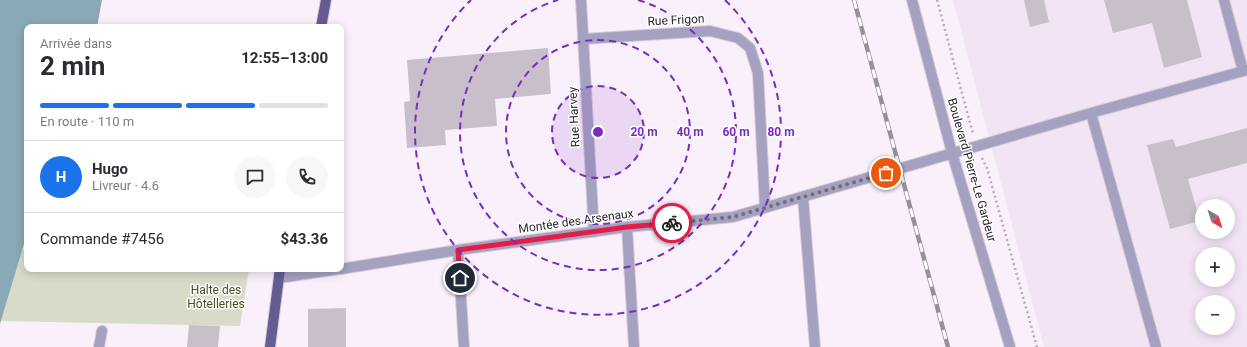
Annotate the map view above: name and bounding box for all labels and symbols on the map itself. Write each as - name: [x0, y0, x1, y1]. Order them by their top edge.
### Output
- street label: Rue Frigon: [647, 12, 705, 28]
- street label: Rue Harvey: [565, 86, 583, 147]
- street label: Boulevard Pierre-Le Gardeur: [945, 96, 999, 244]
- centre of rings: [591, 125, 605, 139]
- text: 20 m: [630, 125, 658, 139]
- text: 40 m: [676, 125, 704, 139]
- text: 60 m: [722, 125, 750, 139]
- text: 80 m: [767, 125, 795, 139]
- pin: [869, 156, 903, 190]
- north arrow: [1195, 199, 1235, 239]
- courier: [652, 203, 692, 243]
- street label: Montée des Arsenaux: [518, 206, 634, 236]
- pin: [443, 261, 477, 295]
- park label: Halte des Hôtelleries: [187, 283, 245, 311]

